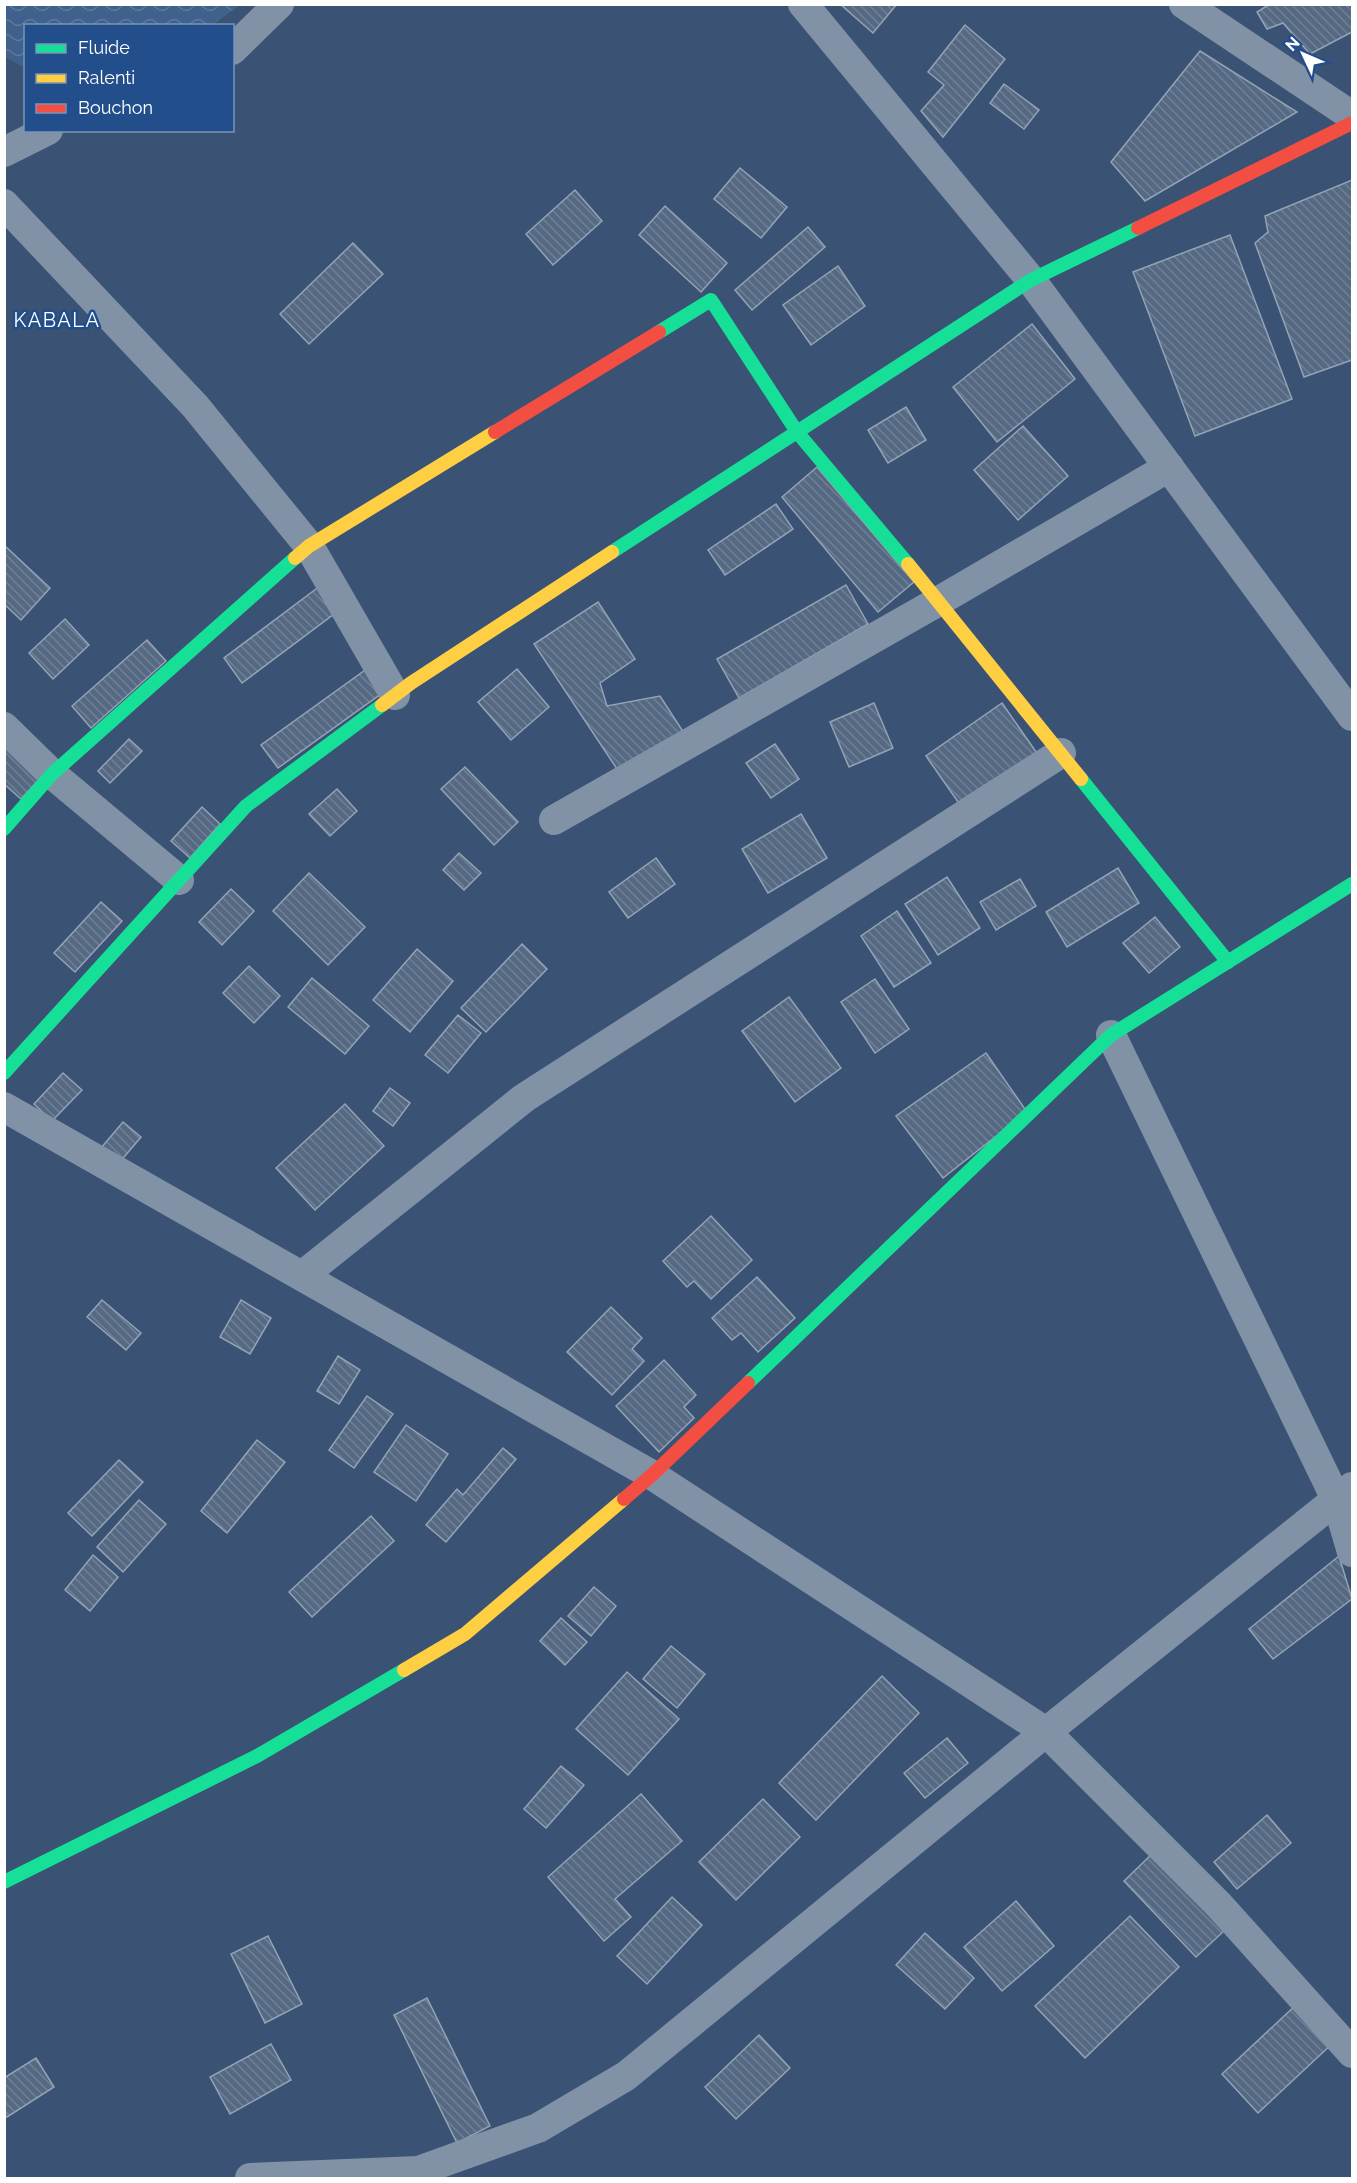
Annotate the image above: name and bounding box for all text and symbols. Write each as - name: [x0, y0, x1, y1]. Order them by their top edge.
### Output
- legend: [24, 24, 234, 132]
- north arrow: [1273, 24, 1333, 84]
- text: N: [1281, 33, 1304, 55]
- text: Fluide: [78, 37, 130, 58]
- text: Ralenti: [78, 67, 135, 88]
- text: Bouchon: [78, 97, 153, 118]
- district label: KABALA: [13, 308, 101, 332]

